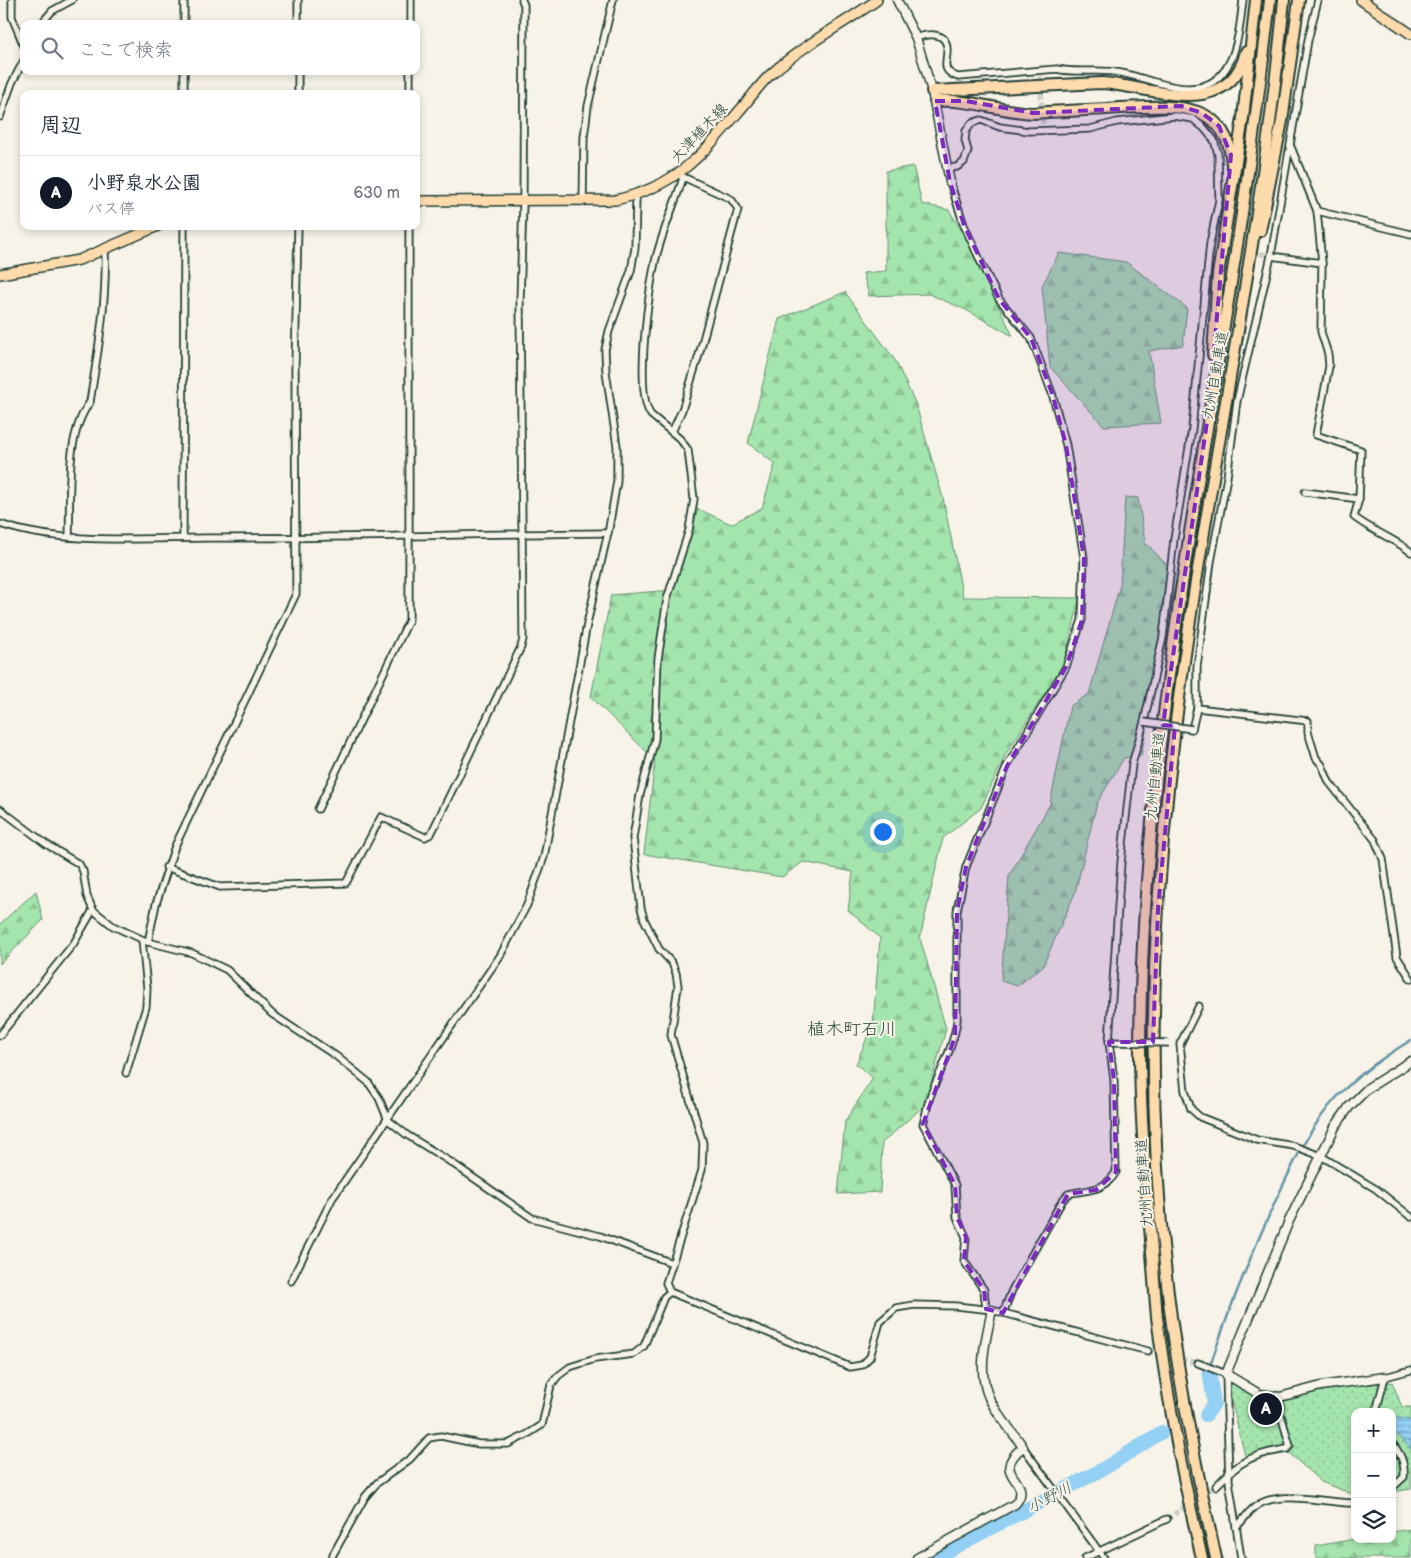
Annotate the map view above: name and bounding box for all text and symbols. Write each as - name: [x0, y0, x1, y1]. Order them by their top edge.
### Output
- search box: [20, 20, 420, 75]
- icon: search: [38, 34, 66, 62]
- text: ここで検索: [78, 39, 173, 62]
- street label: 大津植木線: [667, 99, 732, 167]
- text: 周辺: [40, 113, 82, 138]
- text: 小野泉水公園: [87, 172, 201, 195]
- text: A: [51, 184, 61, 203]
- text: 630 m: [353, 184, 400, 203]
- text: バス停: [87, 200, 135, 219]
- street label: 九州自動車道: [1198, 329, 1233, 421]
- street label: 九州自動車道: [1141, 730, 1170, 822]
- your location: [870, 819, 896, 845]
- district label: 植木町石川: [807, 1019, 897, 1040]
- street label: 九州自動車道: [1132, 1137, 1157, 1229]
- pin: A: [1250, 1390, 1282, 1428]
- map controls: [1351, 1408, 1396, 1543]
- button: +: [1351, 1408, 1396, 1453]
- button: −: [1351, 1453, 1396, 1498]
- water label: 小野川: [1024, 1479, 1075, 1518]
- button: layers: [1351, 1498, 1396, 1543]

